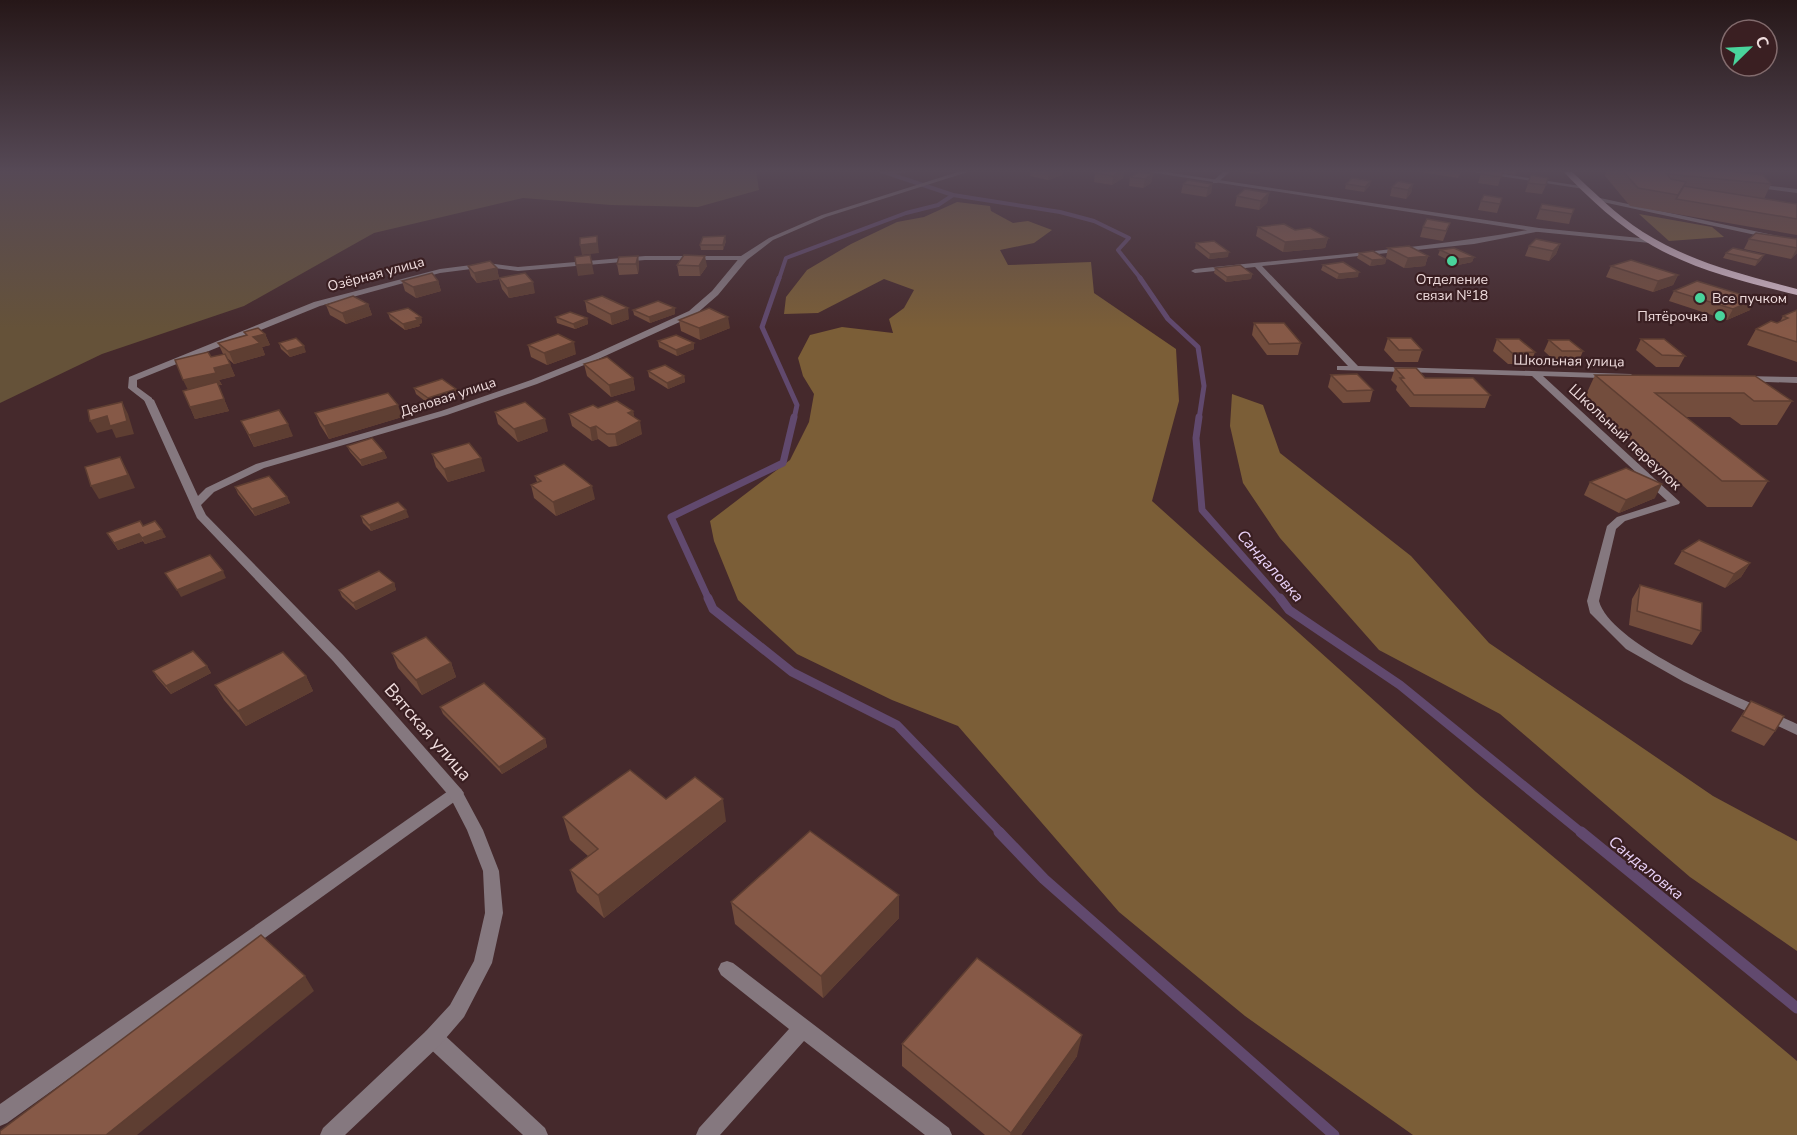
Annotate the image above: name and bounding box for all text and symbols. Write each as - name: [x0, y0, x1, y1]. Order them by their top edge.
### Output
- north arrow: [1719, 18, 1779, 78]
- text: С: [1750, 33, 1774, 52]
- street label: Озёрная улица: [325, 252, 427, 296]
- marker: Отделение связи №18: [1445, 254, 1459, 268]
- place label: Отделение связи №18: [1416, 270, 1488, 305]
- place label: Все пучком: [1712, 289, 1787, 308]
- marker: Все пучком: [1693, 291, 1707, 305]
- place label: Пятёрочка: [1637, 307, 1708, 326]
- marker: Пятёрочка: [1713, 309, 1727, 323]
- street label: Школьная улица: [1513, 351, 1625, 371]
- street label: Деловая улица: [398, 373, 498, 421]
- street label: Школьный переулок: [1564, 379, 1686, 495]
- water label: Сандаловка: [1231, 525, 1309, 607]
- street label: Вятская улица: [379, 678, 477, 786]
- water label: Сандаловка: [1604, 831, 1688, 905]

